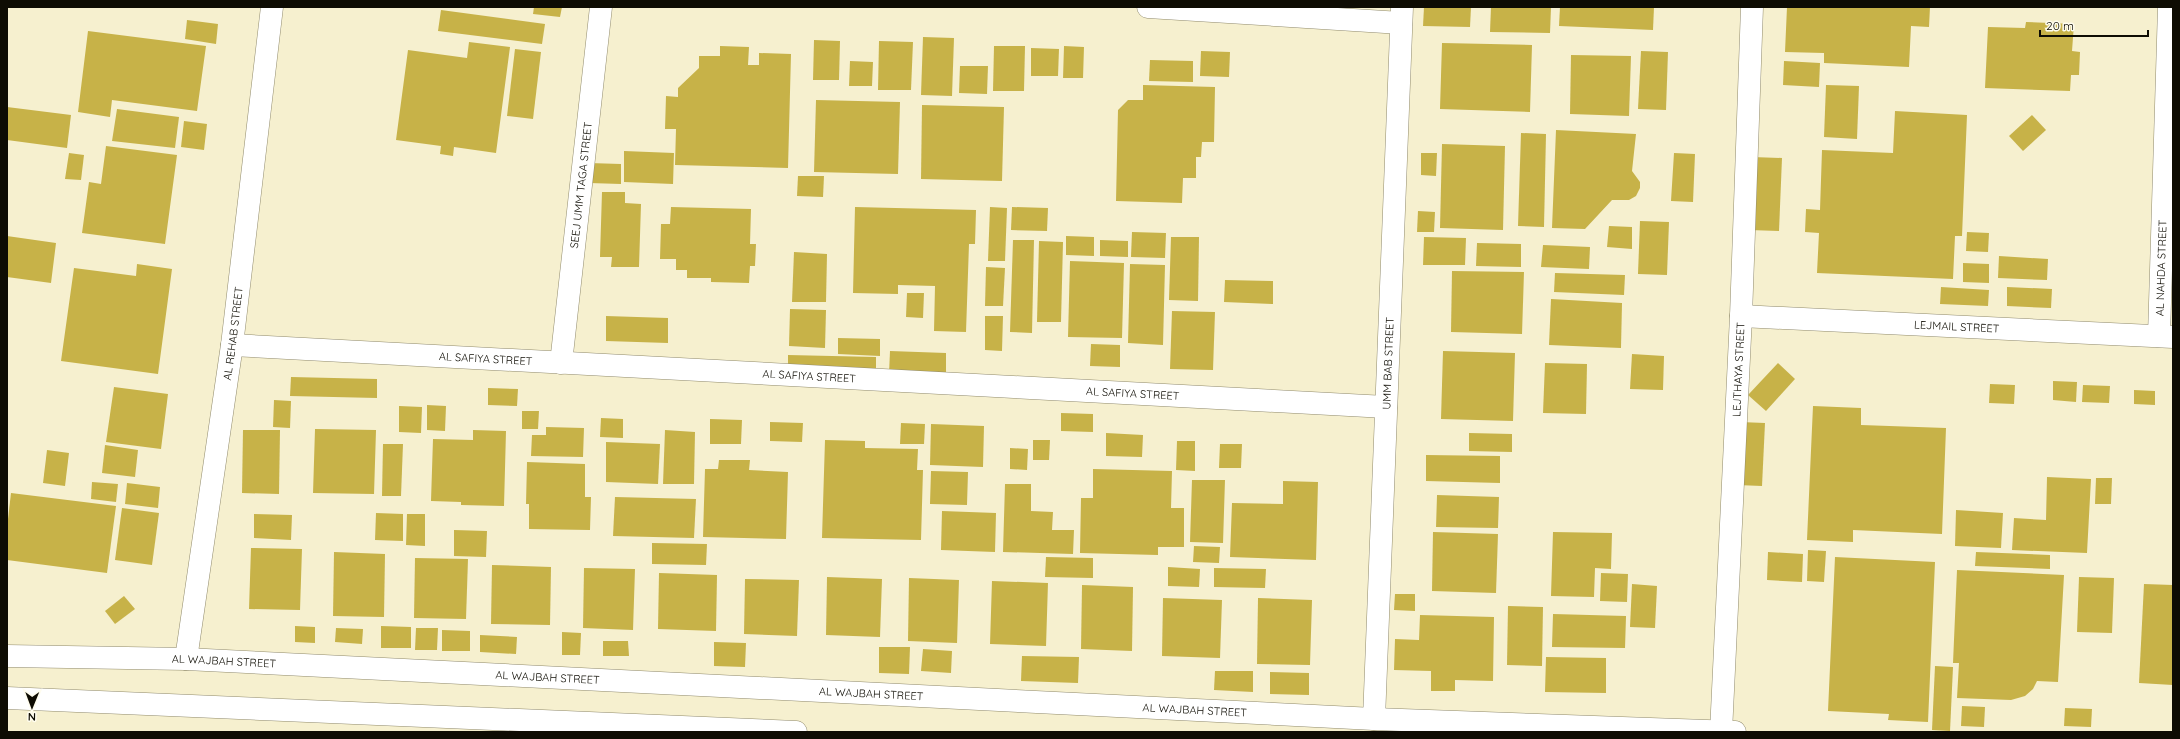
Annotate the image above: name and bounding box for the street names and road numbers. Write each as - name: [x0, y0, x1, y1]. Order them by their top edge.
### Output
- street label: SEEJ UMM TAGA STREET: [567, 121, 595, 249]
- street label: AL NAHDA STREET: [2153, 219, 2170, 316]
- street label: AL REHAB STREET: [220, 285, 246, 381]
- street label: UMM BAB STREET: [1379, 316, 1397, 410]
- street label: LEJMAIL STREET: [1914, 317, 2000, 336]
- street label: LEJTHAYA STREET: [1729, 321, 1748, 417]
- street label: AL SAFIYA STREET: [439, 349, 533, 368]
- street label: AL SAFIYA STREET: [762, 367, 857, 386]
- street label: AL SAFIYA STREET: [1086, 384, 1180, 403]
- street label: AL WAJBAH STREET: [172, 652, 277, 671]
- street label: AL WAJBAH STREET: [495, 668, 600, 687]
- street label: AL WAJBAH STREET: [819, 684, 924, 703]
- street label: AL WAJBAH STREET: [1142, 700, 1248, 720]

